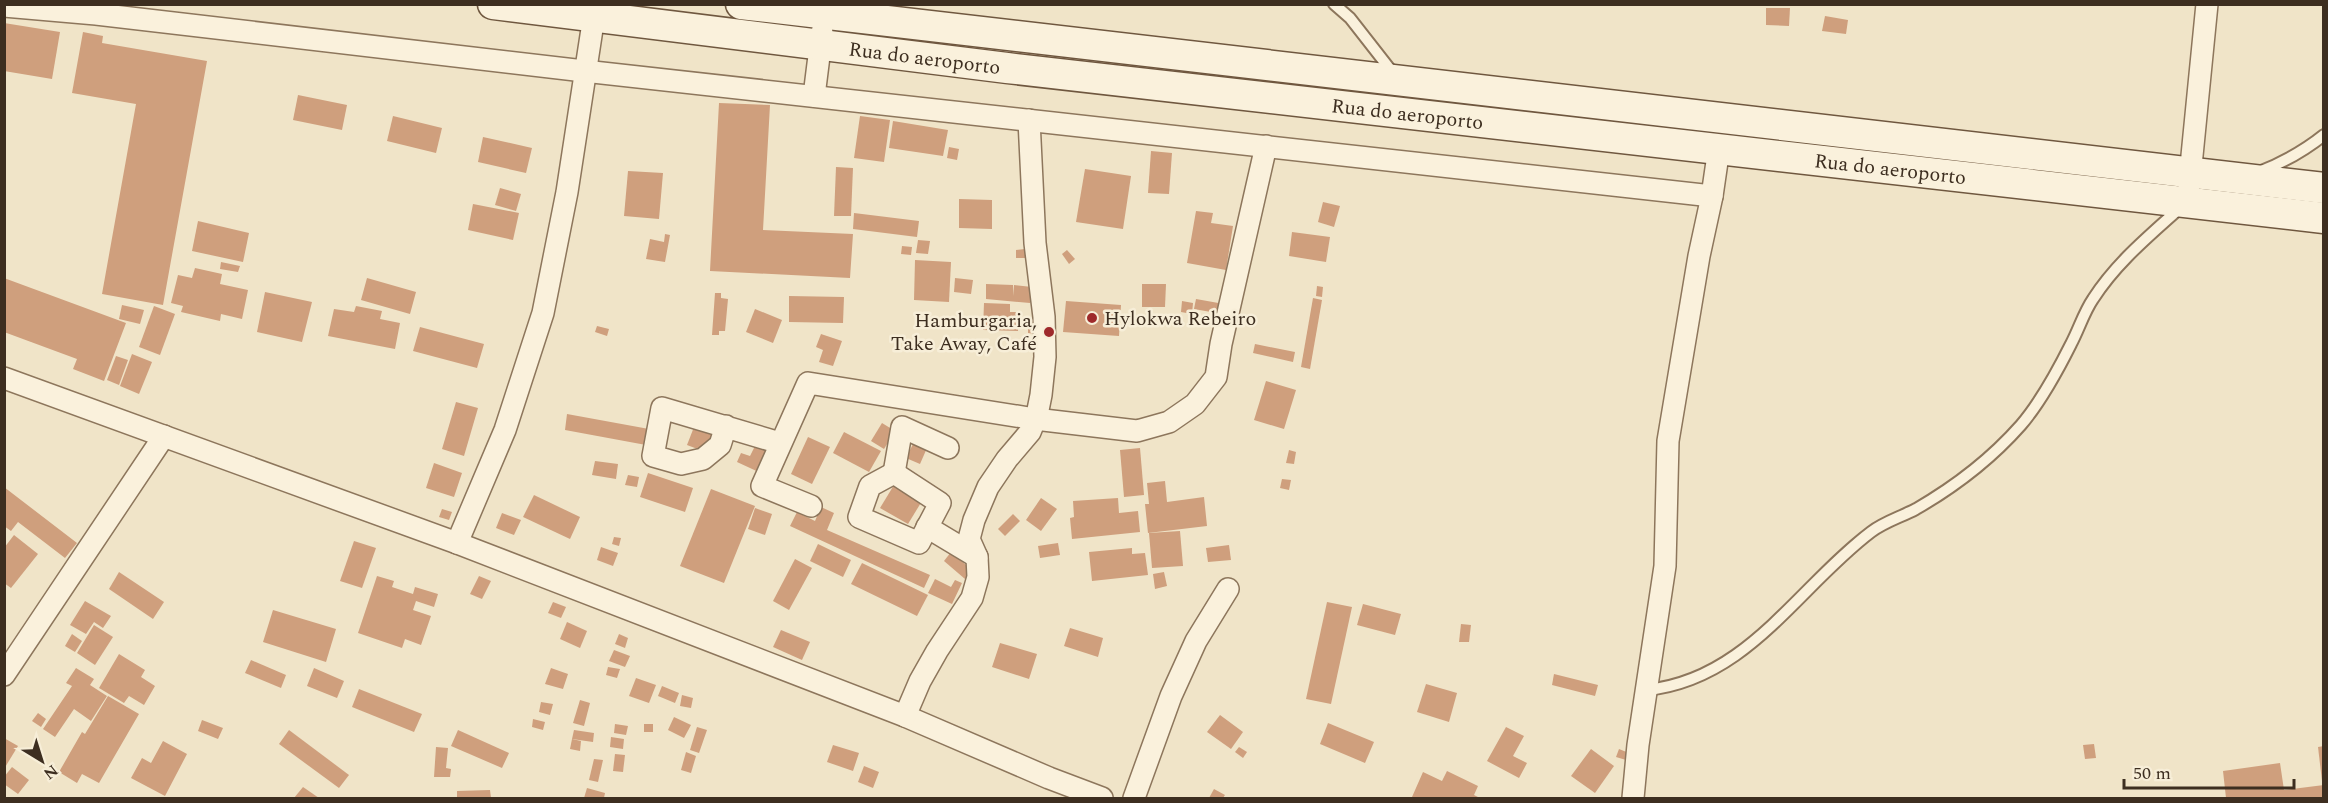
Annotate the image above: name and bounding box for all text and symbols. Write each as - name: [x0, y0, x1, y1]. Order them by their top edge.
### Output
- street label: Rua do aeroporto: [847, 34, 1002, 83]
- street label: Rua do aeroporto: [1330, 91, 1485, 138]
- street label: Rua do aeroporto: [1813, 146, 1968, 193]
- place label: Hylokwa Rebeiro: [1104, 304, 1256, 334]
- place label: Hamburgaria, Take Away, Café: [891, 306, 1037, 359]
- marker: Hylokwa Rebeiro: [1085, 311, 1099, 325]
- marker: Hamburgaria, Take Away, Café: [1042, 325, 1056, 339]
- north arrow: [12, 731, 72, 791]
- scale bar: [2124, 752, 2294, 790]
- text: N: [38, 759, 63, 786]
- text: 50 m: [2133, 760, 2171, 787]

